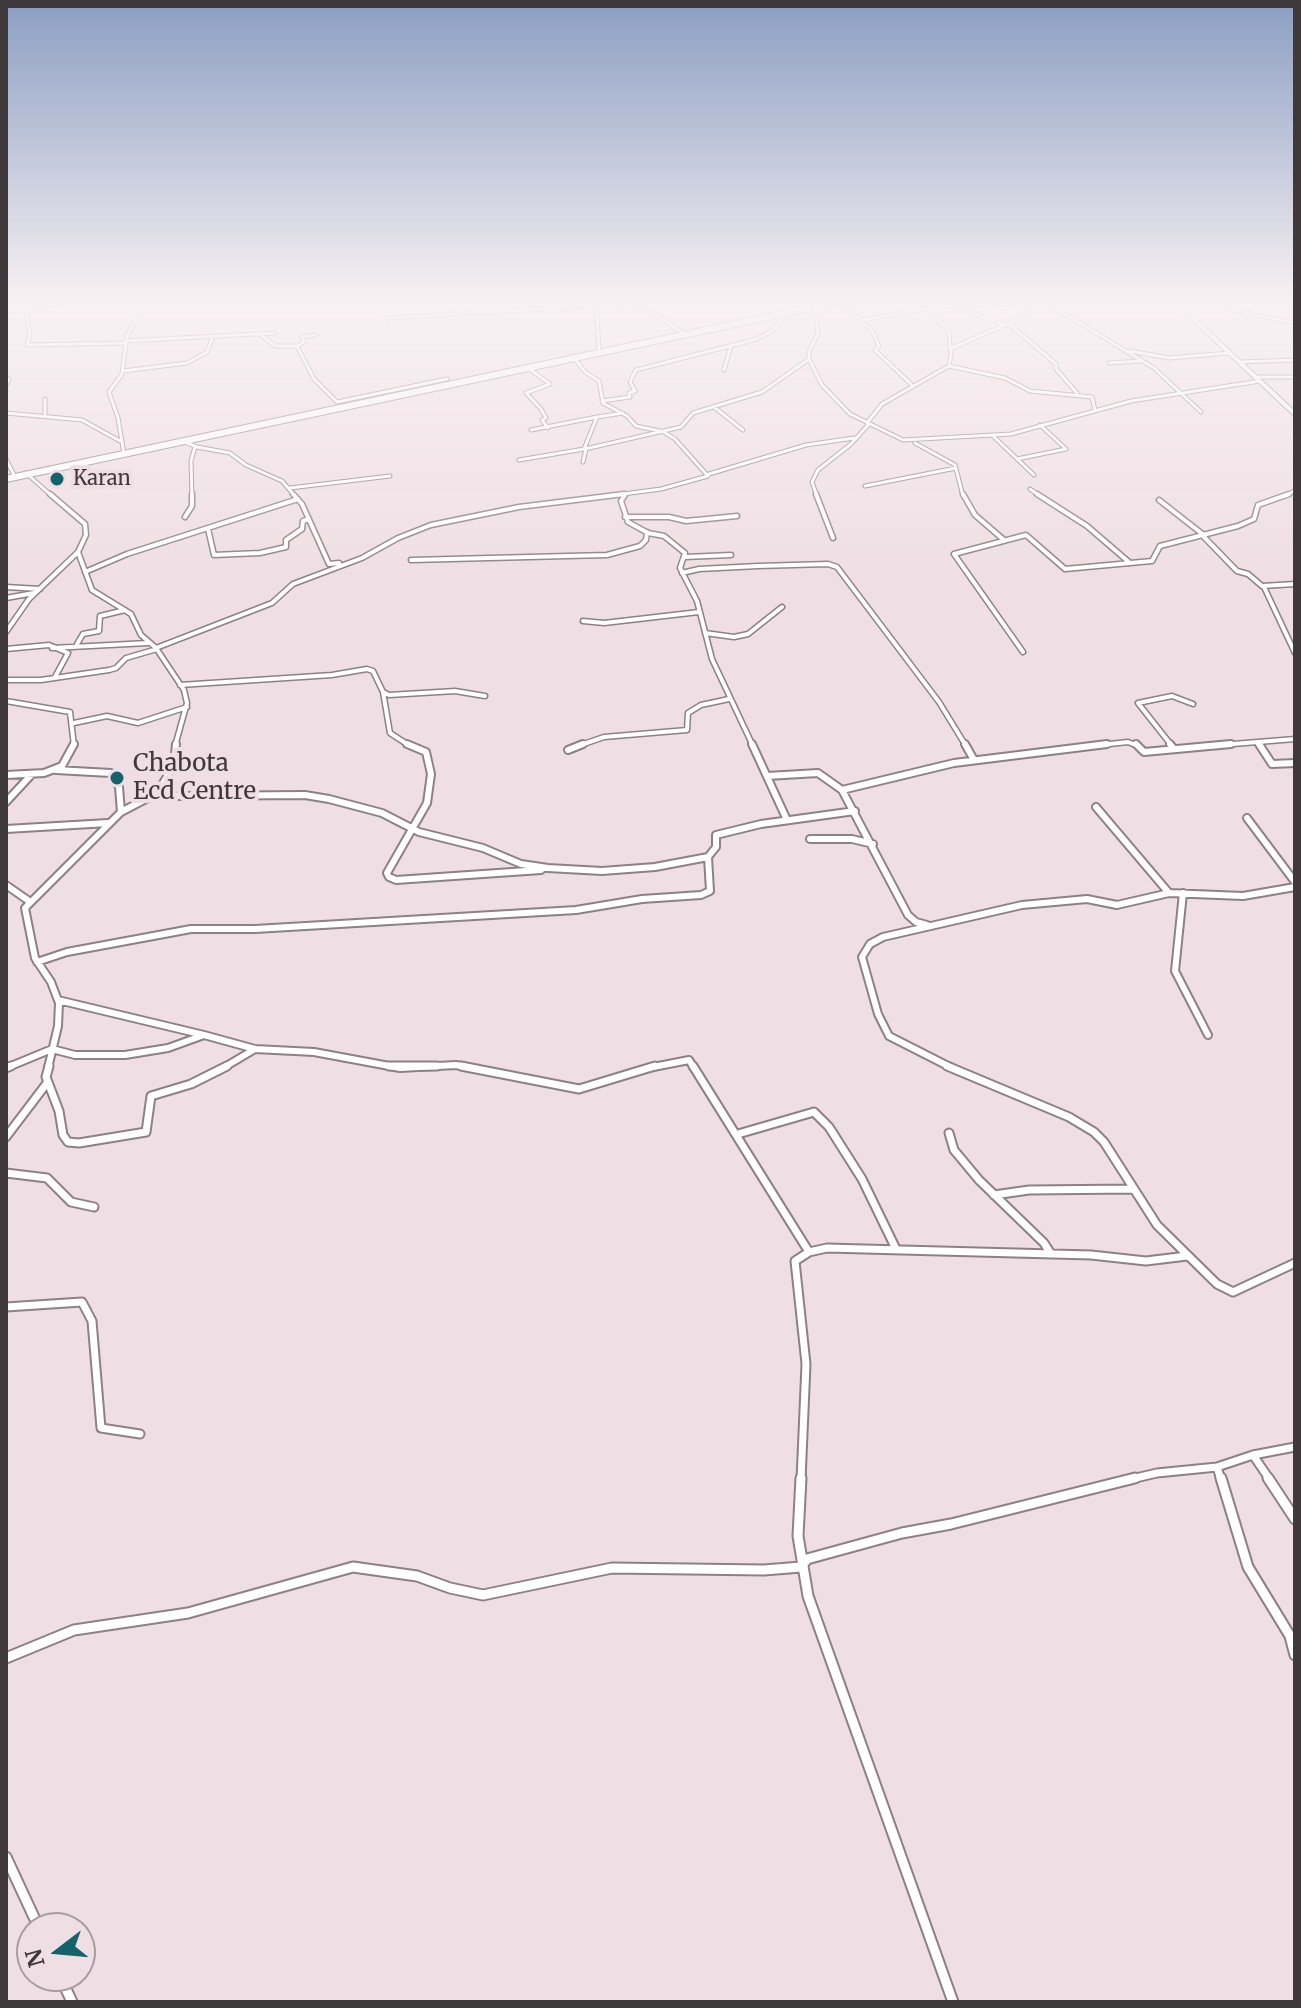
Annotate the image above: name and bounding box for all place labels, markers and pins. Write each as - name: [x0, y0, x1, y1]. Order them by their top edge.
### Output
- place label: Karan: [73, 467, 131, 491]
- marker: Karan: [48, 470, 66, 488]
- place label: Chabota Ecd Centre: [133, 750, 256, 806]
- marker: Chabota Ecd Centre: [108, 769, 126, 787]

